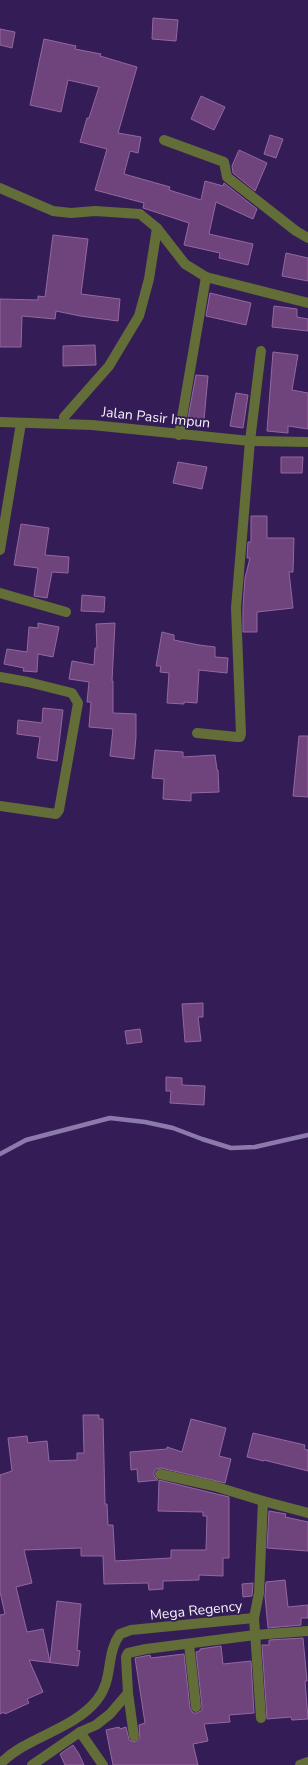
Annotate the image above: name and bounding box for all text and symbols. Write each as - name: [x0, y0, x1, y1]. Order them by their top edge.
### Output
- street label: Jalan Pasir Impun: [100, 402, 211, 433]
- street label: Mega Regency: [149, 1596, 244, 1625]

